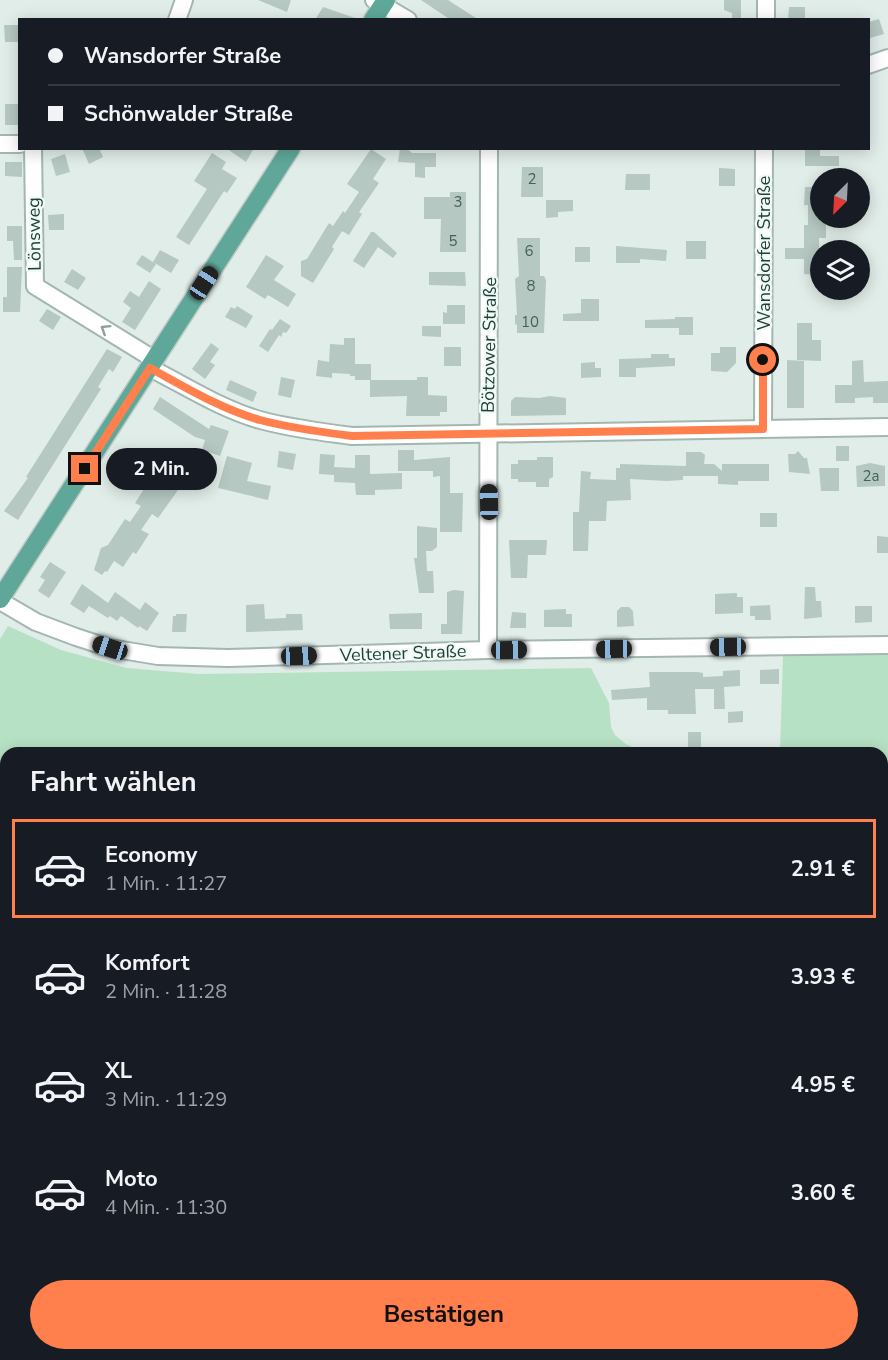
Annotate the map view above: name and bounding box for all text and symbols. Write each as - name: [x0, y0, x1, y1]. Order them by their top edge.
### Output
- text: Wansdorfer Straße: [84, 41, 281, 71]
- text: Schönwalder Straße: [84, 99, 293, 129]
- north arrow: [810, 168, 870, 228]
- map controls: [810, 168, 870, 300]
- house number: 2: [527, 169, 537, 189]
- street label: Wansdorfer Straße: [752, 176, 776, 330]
- house number: 3: [453, 192, 463, 212]
- street label: Lönsweg: [21, 197, 47, 271]
- house number: 5: [448, 231, 458, 251]
- button: layers: [810, 240, 870, 300]
- house number: 6: [524, 241, 534, 261]
- car: [187, 263, 221, 303]
- house number: 8: [526, 276, 536, 296]
- street label: Bötzower Straße: [476, 277, 502, 413]
- house number: 10: [521, 312, 539, 332]
- one-way arrow: [101, 325, 111, 337]
- route start: [749, 346, 776, 373]
- callout: 2 Min.: [106, 448, 217, 490]
- route end: [71, 455, 98, 482]
- text: 2 Min.: [133, 455, 190, 482]
- house number: 2a: [863, 466, 879, 486]
- car: [480, 484, 498, 520]
- car: [90, 634, 130, 662]
- car: [710, 638, 746, 656]
- street label: Veltener Straße: [338, 639, 467, 667]
- car: [596, 640, 632, 658]
- car: [491, 641, 527, 659]
- car: [281, 646, 317, 666]
- text: Fahrt wählen: [30, 764, 196, 801]
- text: Economy: [105, 840, 197, 870]
- icon: car: [33, 842, 87, 896]
- text: 2.91 €: [791, 854, 855, 884]
- text: 1 Min. · 11:27: [105, 870, 227, 897]
- text: Komfort: [105, 948, 189, 978]
- icon: car: [33, 950, 87, 1004]
- text: 3.93 €: [791, 962, 855, 992]
- text: 2 Min. · 11:28: [105, 978, 227, 1005]
- text: XL: [105, 1056, 132, 1086]
- icon: car: [33, 1058, 87, 1112]
- text: 4.95 €: [791, 1070, 855, 1100]
- text: 3 Min. · 11:29: [105, 1086, 227, 1113]
- text: Moto: [105, 1164, 158, 1194]
- icon: car: [33, 1166, 87, 1220]
- text: 3.60 €: [791, 1178, 855, 1208]
- text: 4 Min. · 11:30: [105, 1194, 227, 1221]
- button: Bestätigen: [30, 1280, 858, 1349]

